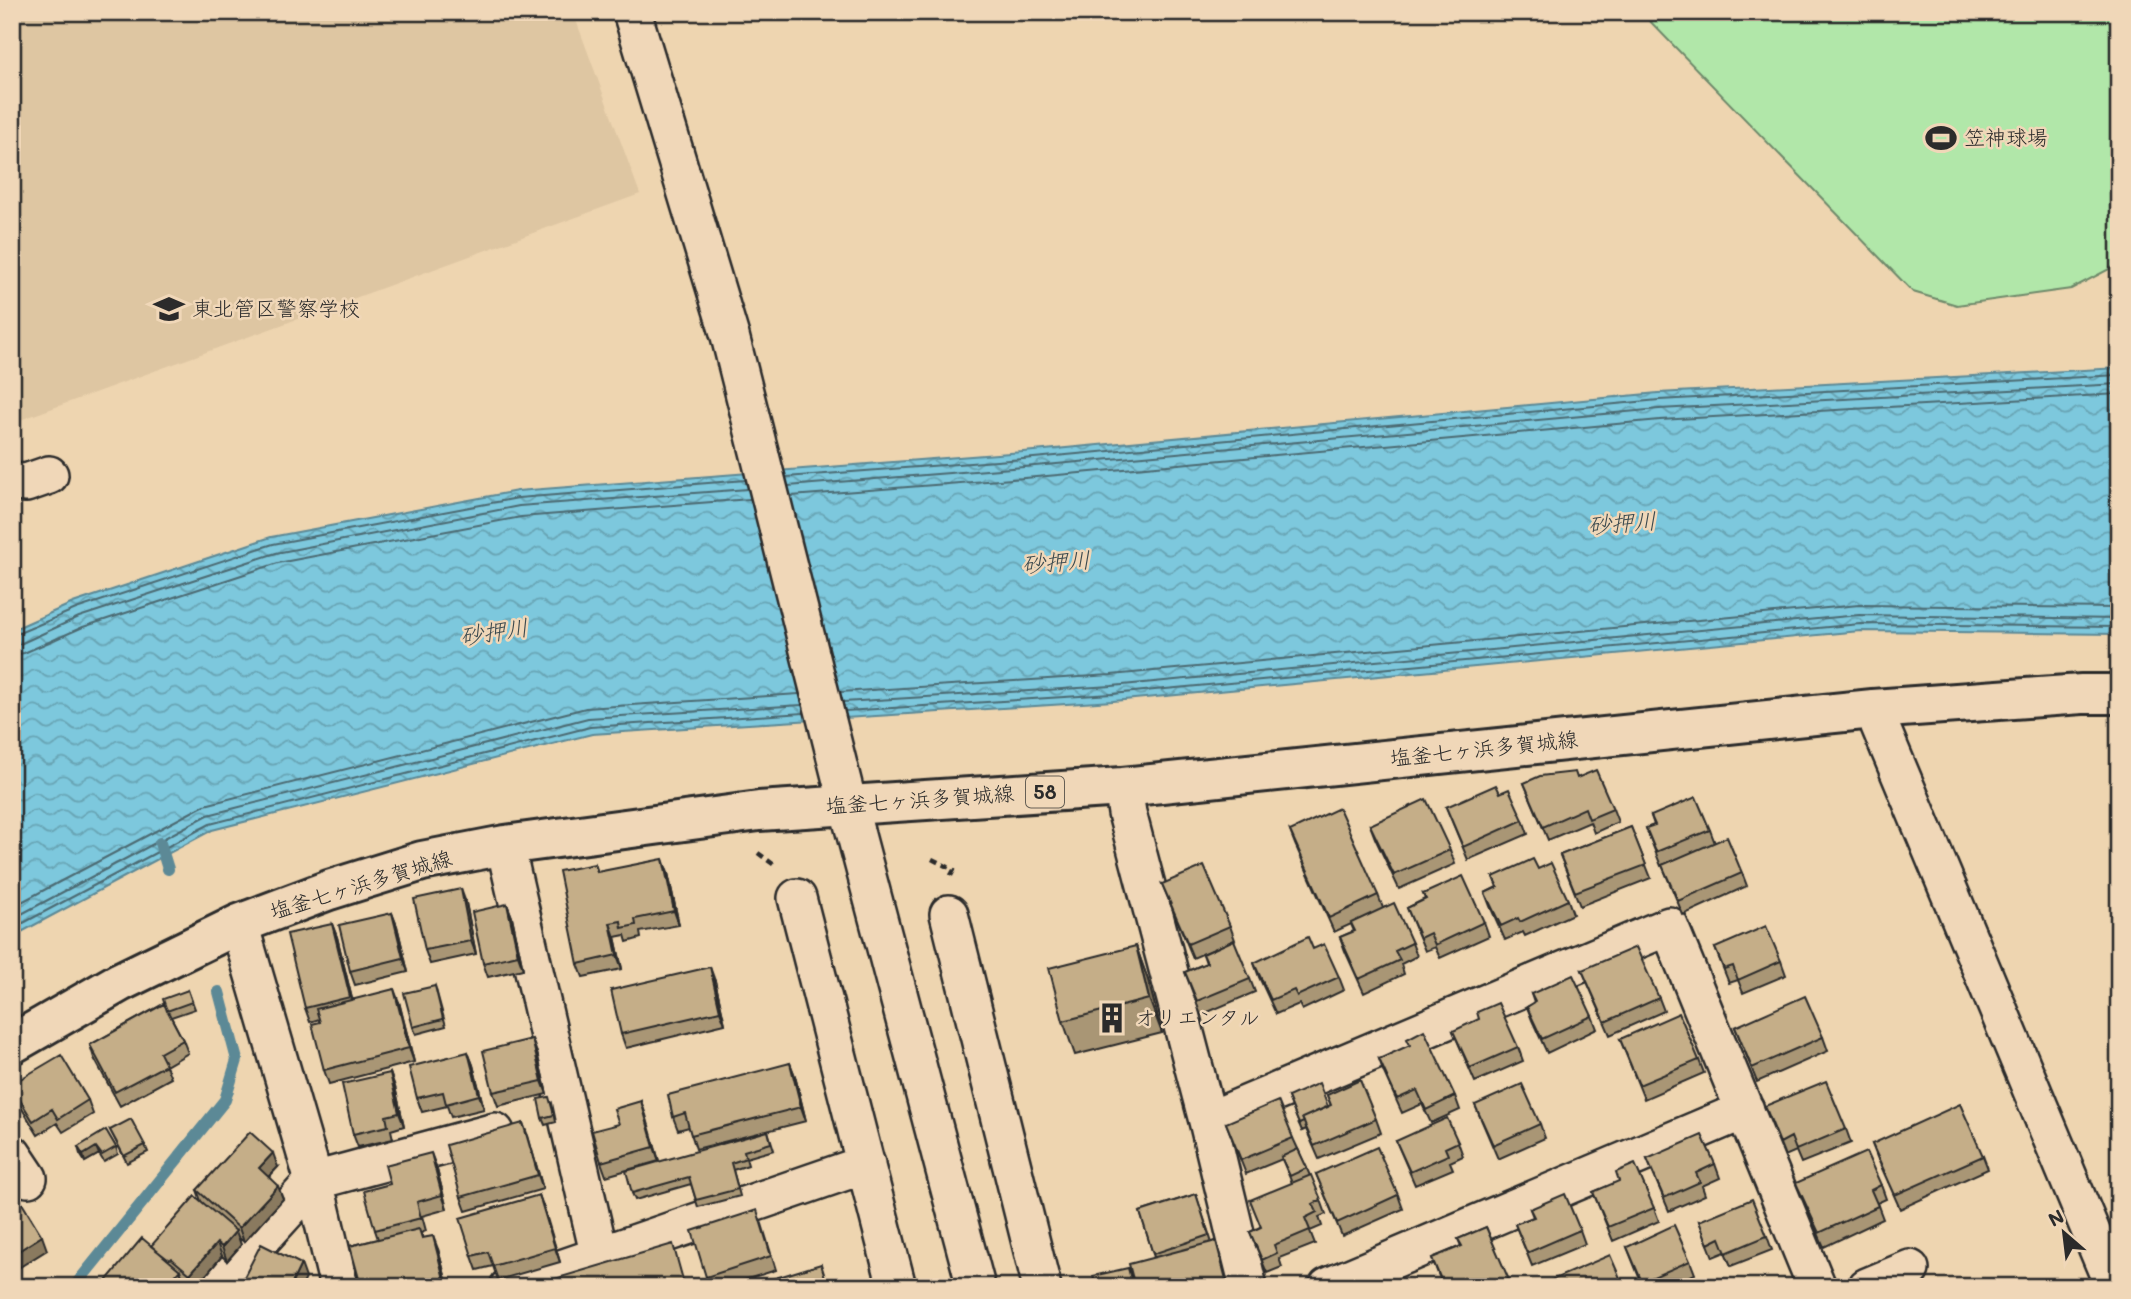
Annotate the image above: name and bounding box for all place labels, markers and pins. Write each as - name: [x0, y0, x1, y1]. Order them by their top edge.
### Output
- sports icon: 笠神球場: [1924, 121, 1958, 155]
- place label: 笠神球場: [1964, 123, 2048, 150]
- school or university icon: 東北管区警察学校: [152, 292, 186, 326]
- place label: 東北管区警察学校: [192, 294, 360, 321]
- building icon: オリエンタル: [1095, 1001, 1129, 1035]
- place label: オリエンタル: [1135, 1003, 1260, 1030]

